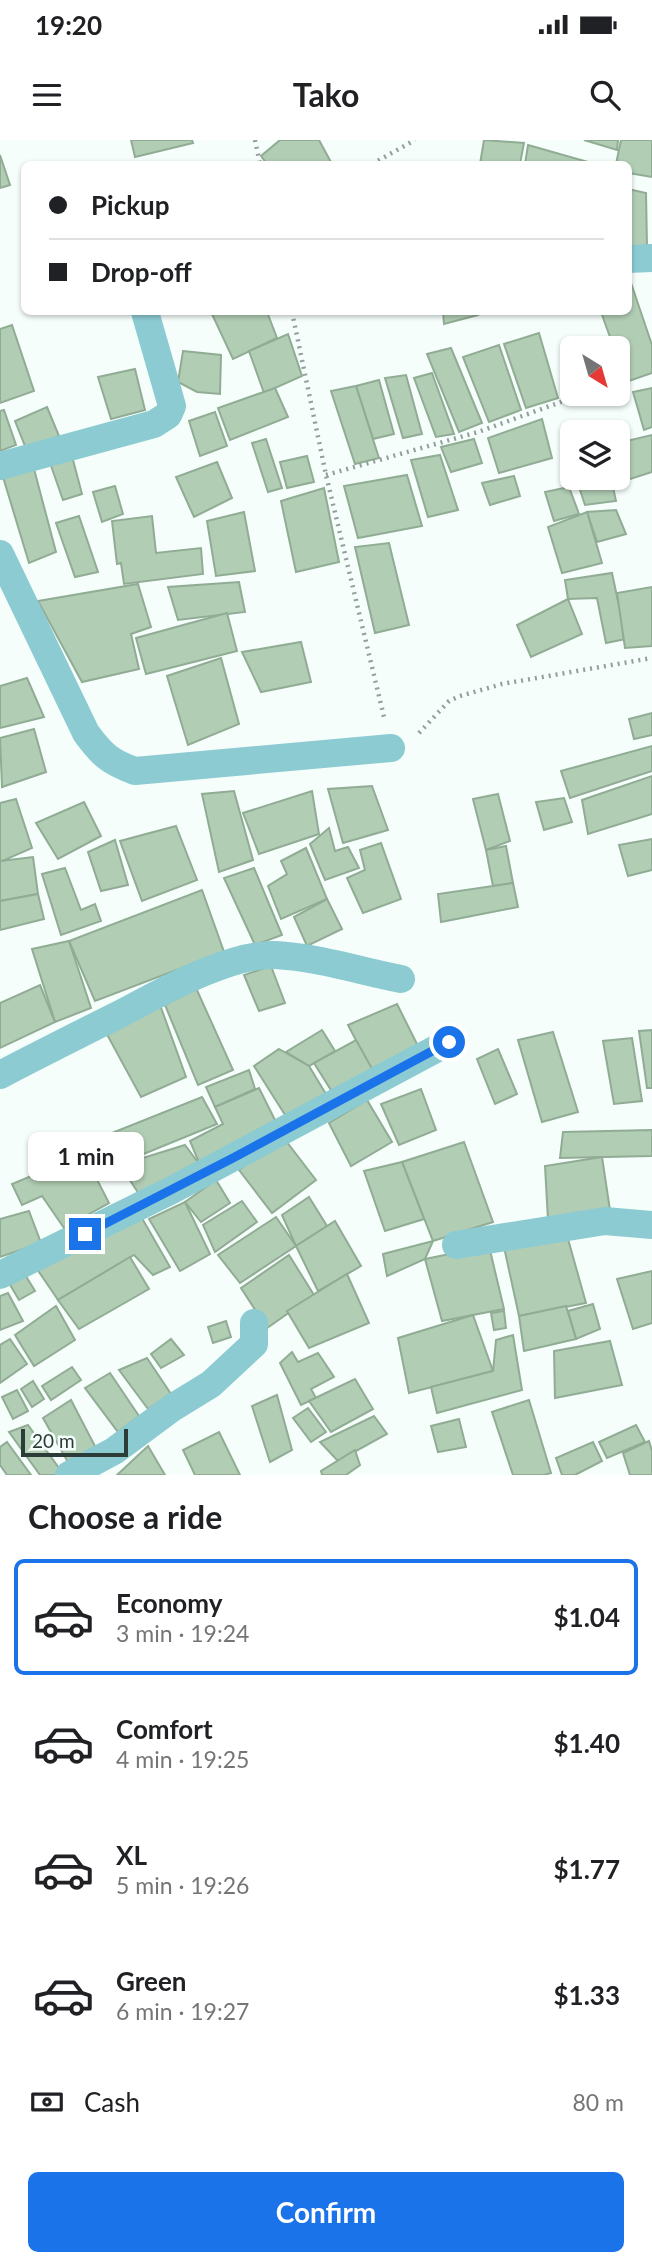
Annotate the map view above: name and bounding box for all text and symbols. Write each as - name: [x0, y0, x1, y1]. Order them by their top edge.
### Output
- text: 19:20: [35, 9, 102, 41]
- text: Tako: [293, 75, 359, 114]
- icon: menu: [28, 76, 66, 114]
- icon: search: [586, 76, 624, 114]
- text: Pickup: [91, 189, 170, 221]
- text: Drop-off: [91, 256, 192, 288]
- north arrow: [560, 336, 630, 406]
- map controls: [560, 336, 630, 490]
- button: layers: [560, 420, 630, 490]
- route start: [433, 1026, 465, 1058]
- callout: 1 min: [27, 1132, 143, 1182]
- text: 1 min: [57, 1142, 115, 1170]
- route end: [69, 1218, 101, 1250]
- scale bar: [21, 1426, 128, 1458]
- text: 20 m: [32, 1429, 75, 1452]
- text: Choose a ride: [28, 1497, 222, 1536]
- icon: car: [32, 1586, 95, 1649]
- text: Economy: [116, 1587, 222, 1619]
- text: $1.04: [554, 1601, 620, 1633]
- text: 3 min · 19:24: [116, 1619, 249, 1647]
- icon: car: [32, 1712, 95, 1775]
- text: Comfort: [116, 1713, 213, 1745]
- text: $1.40: [554, 1727, 620, 1759]
- text: 4 min · 19:25: [116, 1745, 249, 1773]
- icon: car: [32, 1838, 95, 1901]
- text: XL: [116, 1839, 147, 1871]
- text: $1.77: [554, 1853, 620, 1885]
- text: 5 min · 19:26: [116, 1871, 249, 1899]
- icon: car: [32, 1964, 95, 2027]
- text: Green: [116, 1965, 186, 1997]
- text: $1.33: [554, 1979, 620, 2011]
- text: 6 min · 19:27: [116, 1997, 249, 2025]
- icon: cash: [28, 2083, 66, 2121]
- text: Cash: [84, 2086, 140, 2118]
- text: 80 m: [573, 2088, 624, 2116]
- button: Confirm: [28, 2172, 624, 2252]

